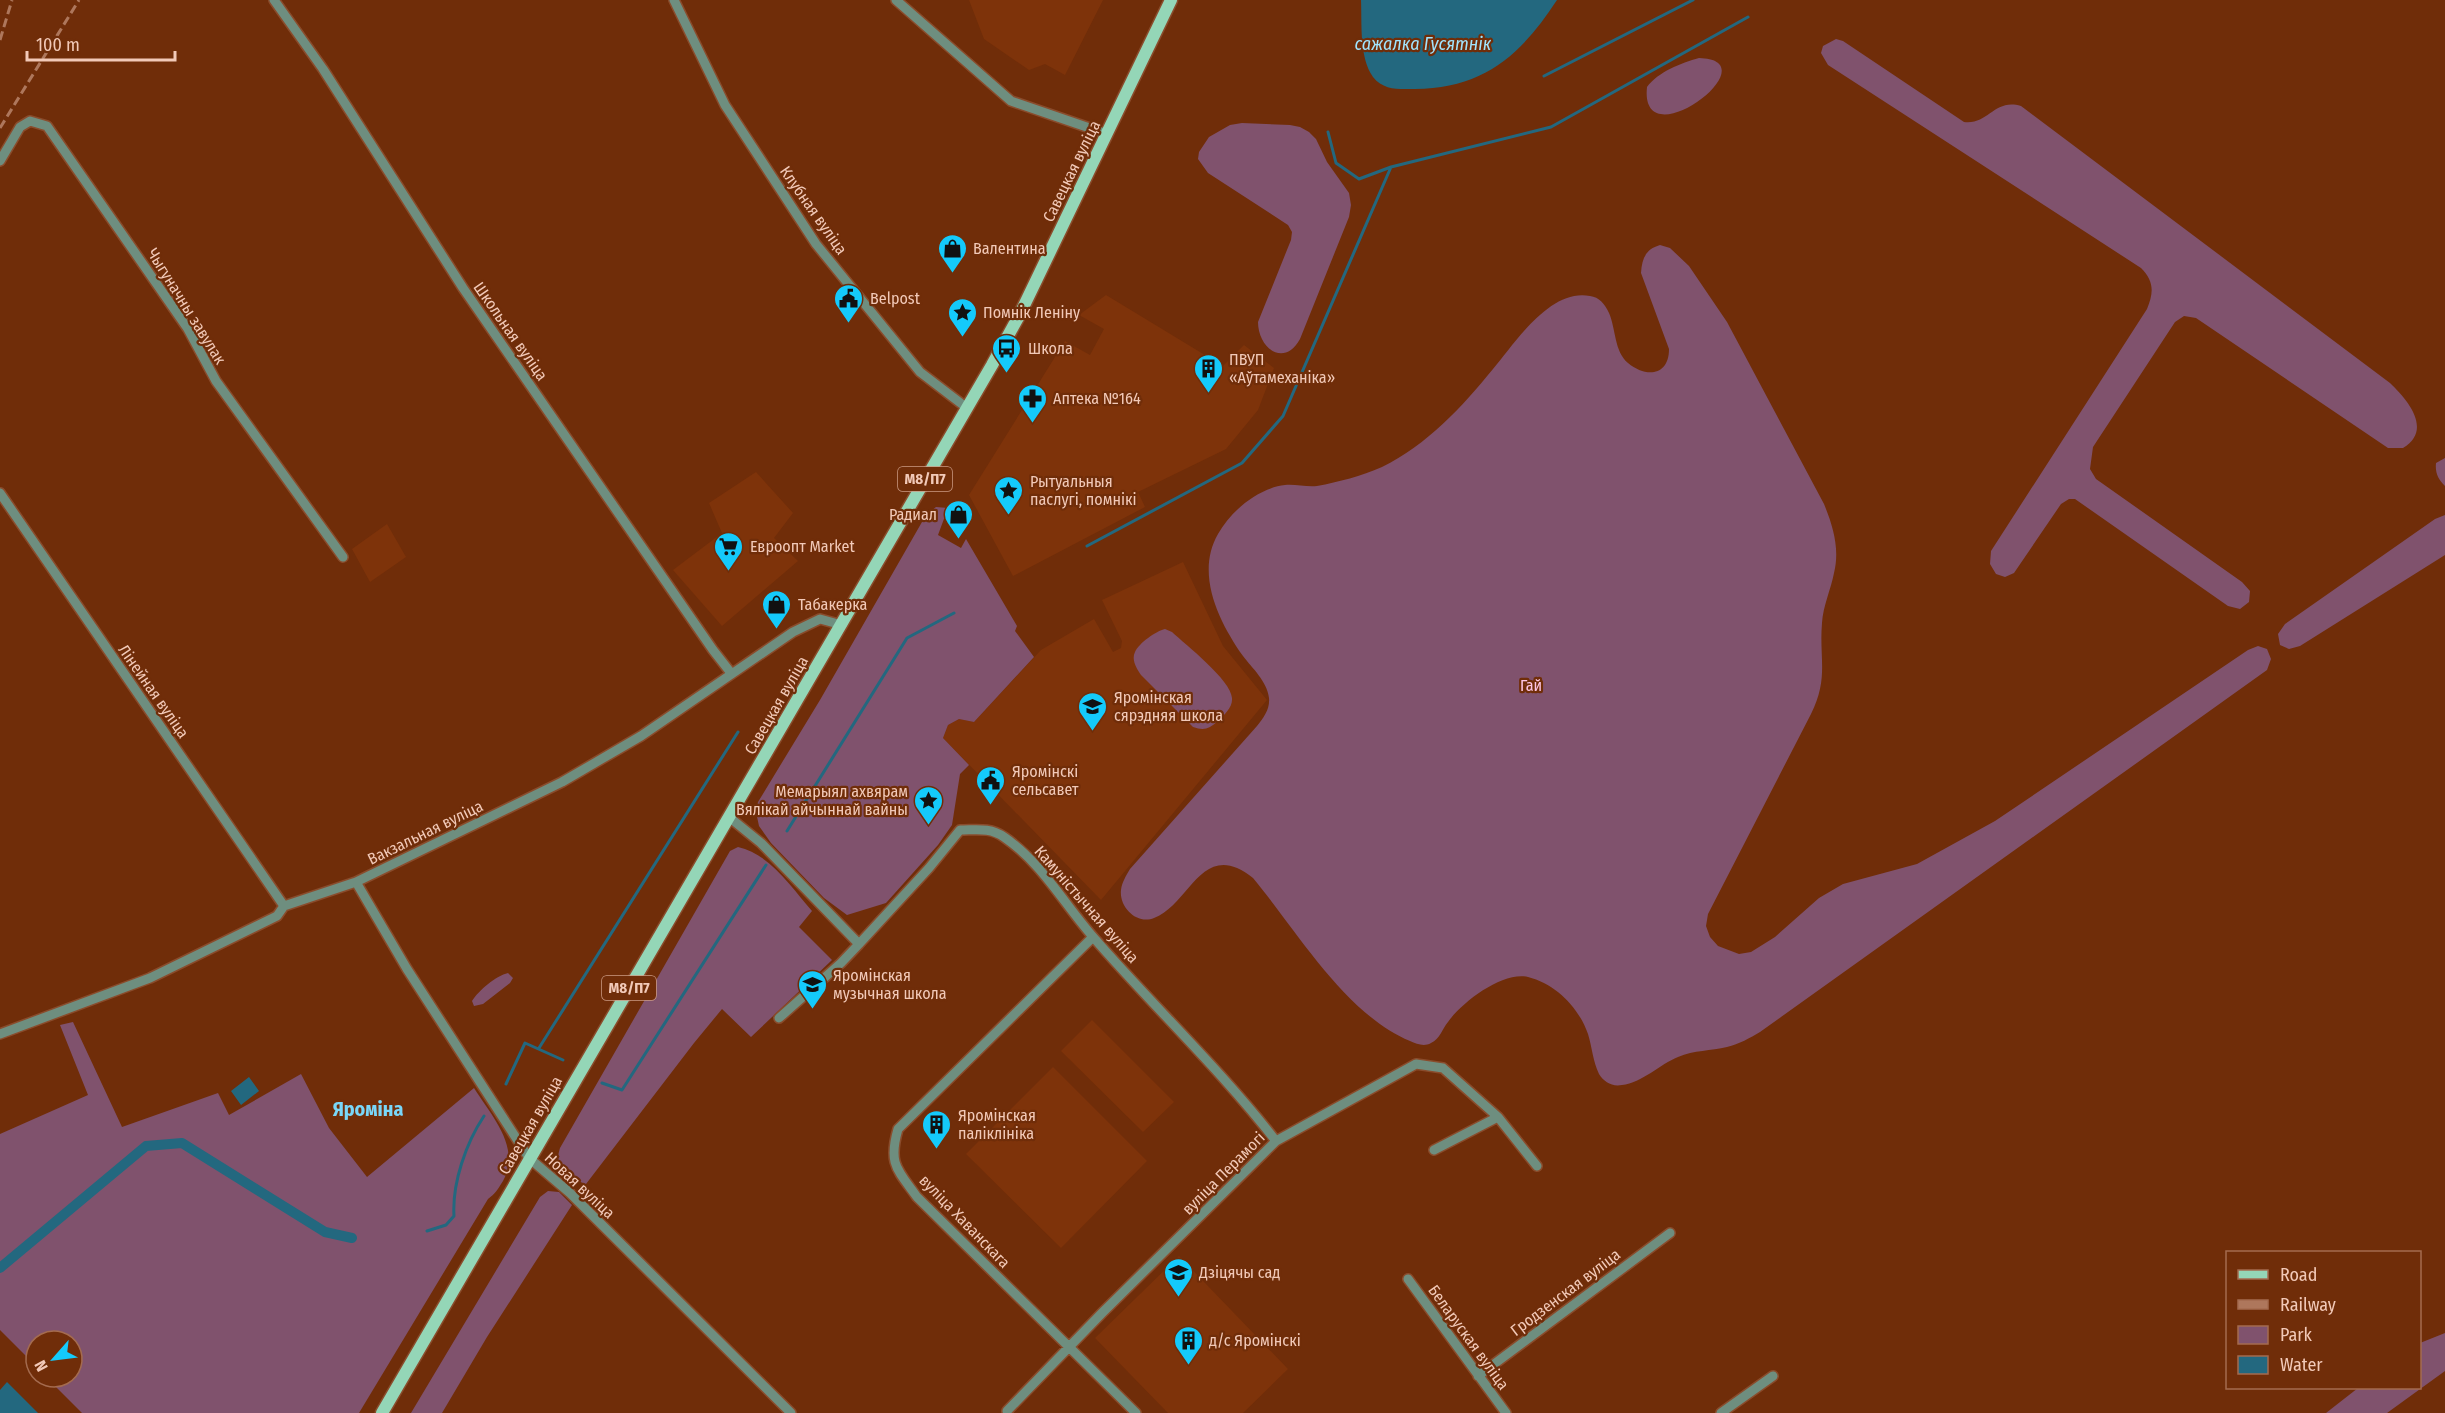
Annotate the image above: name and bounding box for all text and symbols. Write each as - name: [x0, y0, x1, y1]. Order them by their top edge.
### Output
- scale bar: [27, 24, 176, 62]
- water label: сажалка Гусятнік: [1354, 33, 1492, 55]
- text: 100 m: [36, 34, 80, 56]
- street label: Савецкая вуліца: [1039, 117, 1104, 225]
- street label: Клубная вуліца: [776, 162, 851, 258]
- shop icon: Валентина: [936, 232, 968, 274]
- place label: Валентина: [973, 239, 1046, 258]
- street label: Чыгуначны завулак: [143, 245, 230, 368]
- street label: Школьная вуліца: [470, 278, 552, 384]
- public building icon: Belpost: [833, 282, 865, 324]
- place label: Belpost: [870, 289, 921, 308]
- place icon: Помнік Леніну: [946, 296, 978, 338]
- place label: Помнік Леніну: [983, 303, 1081, 322]
- bus stop icon: Школа: [991, 332, 1023, 374]
- place label: Школа: [1028, 339, 1073, 358]
- place label: ПВУП «Аўтамеханіка»: [1229, 350, 1335, 387]
- building icon: ПВУП «Аўтамеханіка»: [1192, 352, 1224, 394]
- pharmacy icon: Аптека №164: [1016, 382, 1048, 424]
- place label: Аптека №164: [1053, 389, 1141, 408]
- road number: М8/П7: [898, 467, 952, 491]
- place label: Рытуальныя паслугі, помнікі: [1030, 472, 1137, 509]
- place icon: Рытуальныя паслугі, помнікі: [993, 474, 1025, 516]
- shop icon: Радиал: [942, 498, 974, 540]
- place label: Радиал: [889, 505, 937, 524]
- supermarket icon: Евроопт Market: [713, 530, 745, 572]
- place label: Евроопт Market: [750, 537, 855, 556]
- shop icon: Табакерка: [761, 588, 793, 630]
- place label: Табакерка: [798, 595, 867, 614]
- street label: Лінейная вуліца: [114, 641, 193, 742]
- street label: Савецкая вуліца: [741, 653, 812, 758]
- park label: Гай: [1520, 676, 1542, 695]
- place label: Яромінская сярэдняя школа: [1114, 688, 1223, 725]
- school or university icon: Яромінская сярэдняя школа: [1077, 690, 1109, 732]
- place label: Яромінскі сельсавет: [1012, 762, 1079, 799]
- public building icon: Яромінскі сельсавет: [975, 764, 1007, 806]
- place label: Мемарыял ахвярам Вялікай айчыннай вайны: [736, 782, 908, 819]
- place icon: Мемарыял ахвярам Вялікай айчыннай вайны: [913, 784, 945, 826]
- street label: Вакзальная вуліца: [364, 796, 486, 869]
- street label: Камуністычная вуліца: [1031, 842, 1143, 967]
- place label: Яромінская музычная школа: [833, 966, 947, 1003]
- school or university icon: Яромінская музычная школа: [796, 968, 828, 1010]
- road number: М8/П7: [602, 976, 656, 1000]
- street label: Савецкая вуліца: [495, 1073, 566, 1178]
- district label: Яроміна: [333, 1097, 403, 1121]
- place label: Яромінская паліклініка: [958, 1106, 1036, 1143]
- building icon: Яромінская паліклініка: [921, 1108, 953, 1150]
- street label: вуліца Перамогі: [1178, 1128, 1269, 1219]
- street label: Новая вуліца: [541, 1148, 619, 1223]
- street label: вуліца Хаванскага: [915, 1171, 1014, 1272]
- street label: Гродзенская вуліца: [1507, 1245, 1624, 1340]
- legend: [2226, 1251, 2421, 1389]
- school or university icon: Дзіцячы сад: [1162, 1256, 1194, 1298]
- place label: Дзіцячы сад: [1198, 1263, 1280, 1282]
- text: Road: [2280, 1264, 2317, 1286]
- street label: Беларуская вуліца: [1424, 1281, 1513, 1393]
- text: Railway: [2280, 1294, 2336, 1316]
- building icon: д/с Яромінскі: [1172, 1324, 1204, 1366]
- text: Park: [2280, 1324, 2313, 1346]
- north arrow: [24, 1329, 84, 1389]
- place label: д/с Яромінскі: [1209, 1331, 1301, 1350]
- text: Water: [2280, 1354, 2323, 1376]
- text: N: [31, 1357, 52, 1375]

